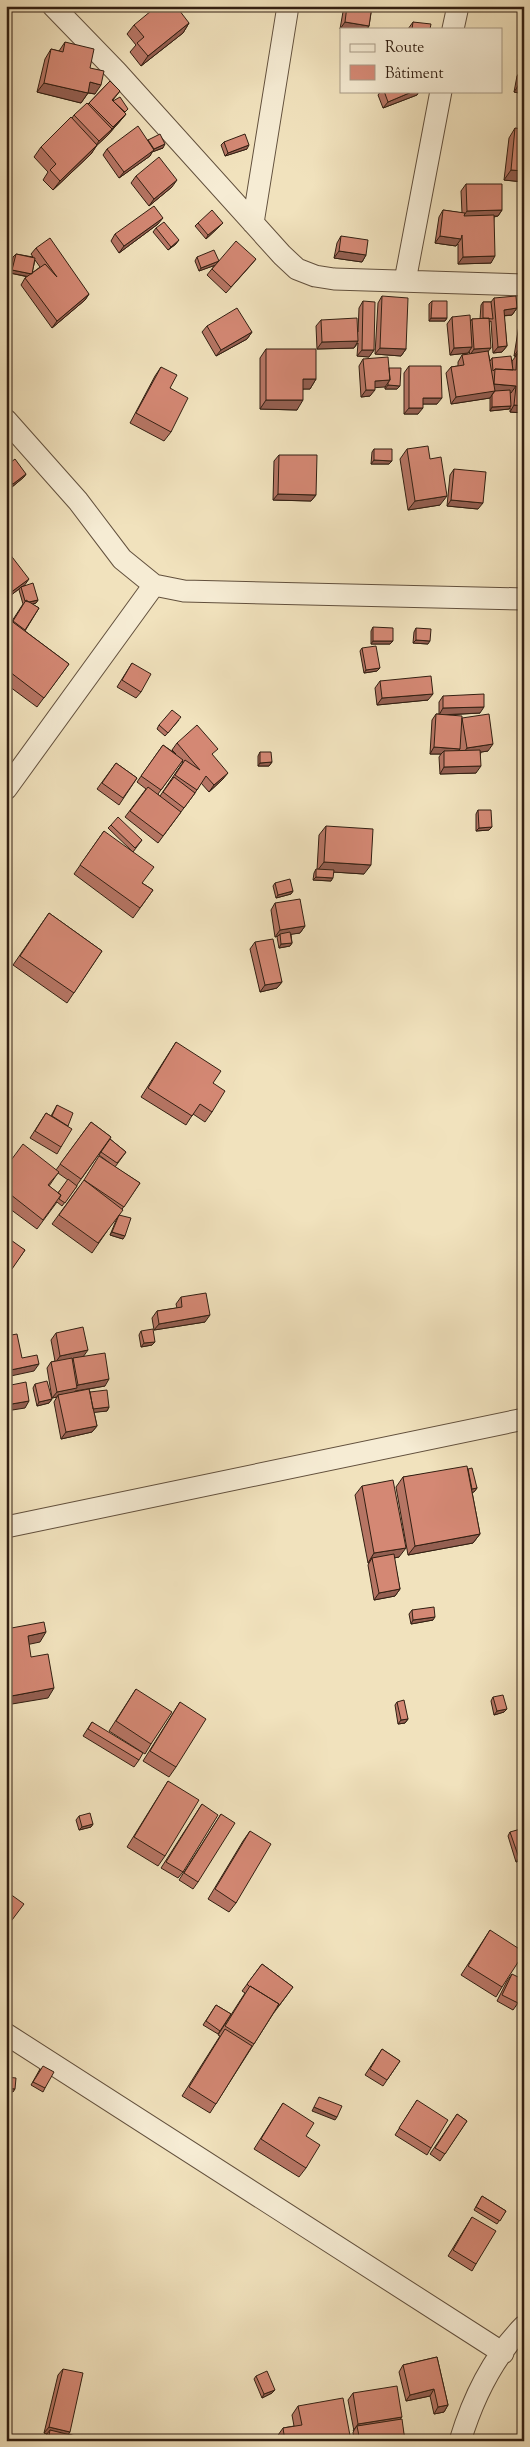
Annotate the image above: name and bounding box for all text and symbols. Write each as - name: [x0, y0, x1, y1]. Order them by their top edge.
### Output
- legend: [340, 28, 502, 92]
- text: Route: [385, 38, 424, 59]
- text: Bâtiment: [385, 64, 444, 85]

